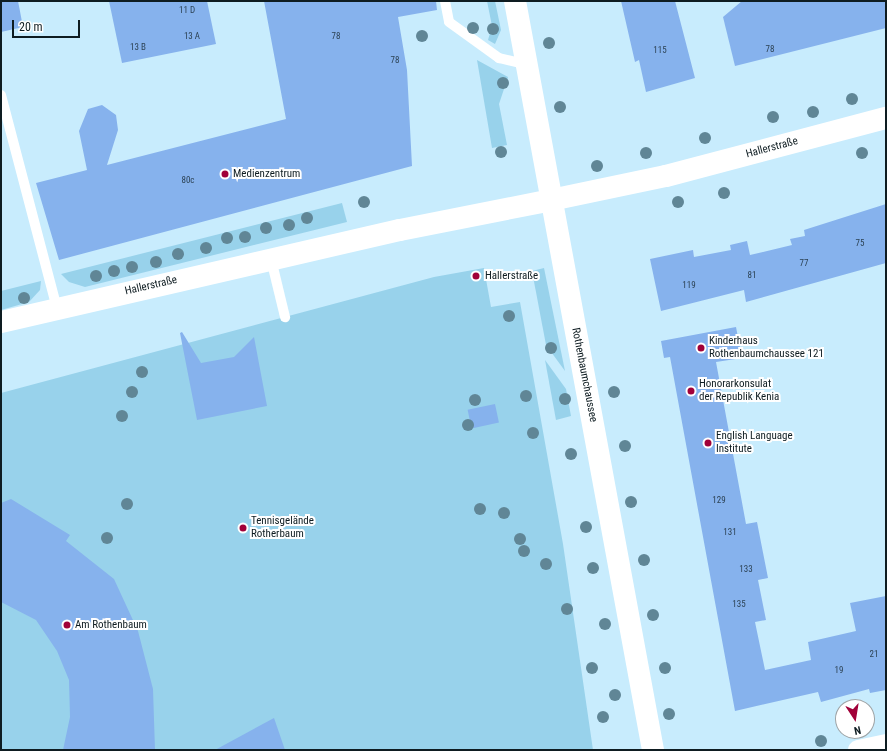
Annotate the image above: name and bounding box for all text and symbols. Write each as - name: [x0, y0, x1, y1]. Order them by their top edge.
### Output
- house number: 11 D: [179, 5, 195, 15]
- scale bar: [14, 12, 82, 38]
- text: 20 m: [19, 20, 43, 34]
- house number: 13 A: [184, 31, 200, 41]
- house number: 78: [332, 31, 340, 41]
- house number: 13 B: [130, 42, 146, 52]
- house number: 78: [766, 44, 774, 54]
- house number: 115: [653, 45, 667, 55]
- house number: 78: [391, 55, 399, 65]
- street label: Hallerstraße: [745, 135, 799, 161]
- place label: Medienzentrum: [233, 167, 300, 181]
- marker: Medienzentrum: [220, 169, 230, 179]
- house number: 80c: [181, 175, 195, 185]
- house number: 75: [856, 238, 864, 248]
- house number: 77: [800, 258, 808, 268]
- place label: Hallerstraße: [485, 269, 538, 283]
- marker: Hallerstraße: [470, 270, 482, 282]
- house number: 81: [748, 270, 756, 280]
- street label: Hallerstraße: [124, 274, 178, 298]
- house number: 119: [682, 280, 696, 290]
- street label: Rothenbaumchaussee: [568, 327, 600, 423]
- place label: Kinderhaus Rothenbaumchaussee 121: [709, 335, 824, 361]
- marker: Kinderhaus Rothenbaumchaussee 121: [696, 343, 706, 353]
- place label: Honorarkonsulat der Republik Kenia: [699, 378, 779, 404]
- marker: Honorarkonsulat der Republik Kenia: [686, 386, 696, 396]
- place label: English Language Institute: [716, 430, 793, 456]
- marker: English Language Institute: [703, 438, 713, 448]
- house number: 129: [712, 495, 726, 505]
- place label: Tennisgelände Rotherbaum: [251, 515, 314, 541]
- marker: Tennisgelände Rotherbaum: [238, 523, 248, 533]
- house number: 131: [723, 527, 737, 537]
- house number: 133: [739, 564, 753, 574]
- house number: 135: [732, 599, 746, 609]
- place label: Am Rothenbaum: [75, 618, 147, 632]
- marker: Am Rothenbaum: [62, 620, 72, 630]
- house number: 21: [870, 649, 878, 659]
- house number: 19: [835, 665, 843, 675]
- north arrow: [835, 699, 875, 739]
- text: N: [853, 723, 862, 737]

